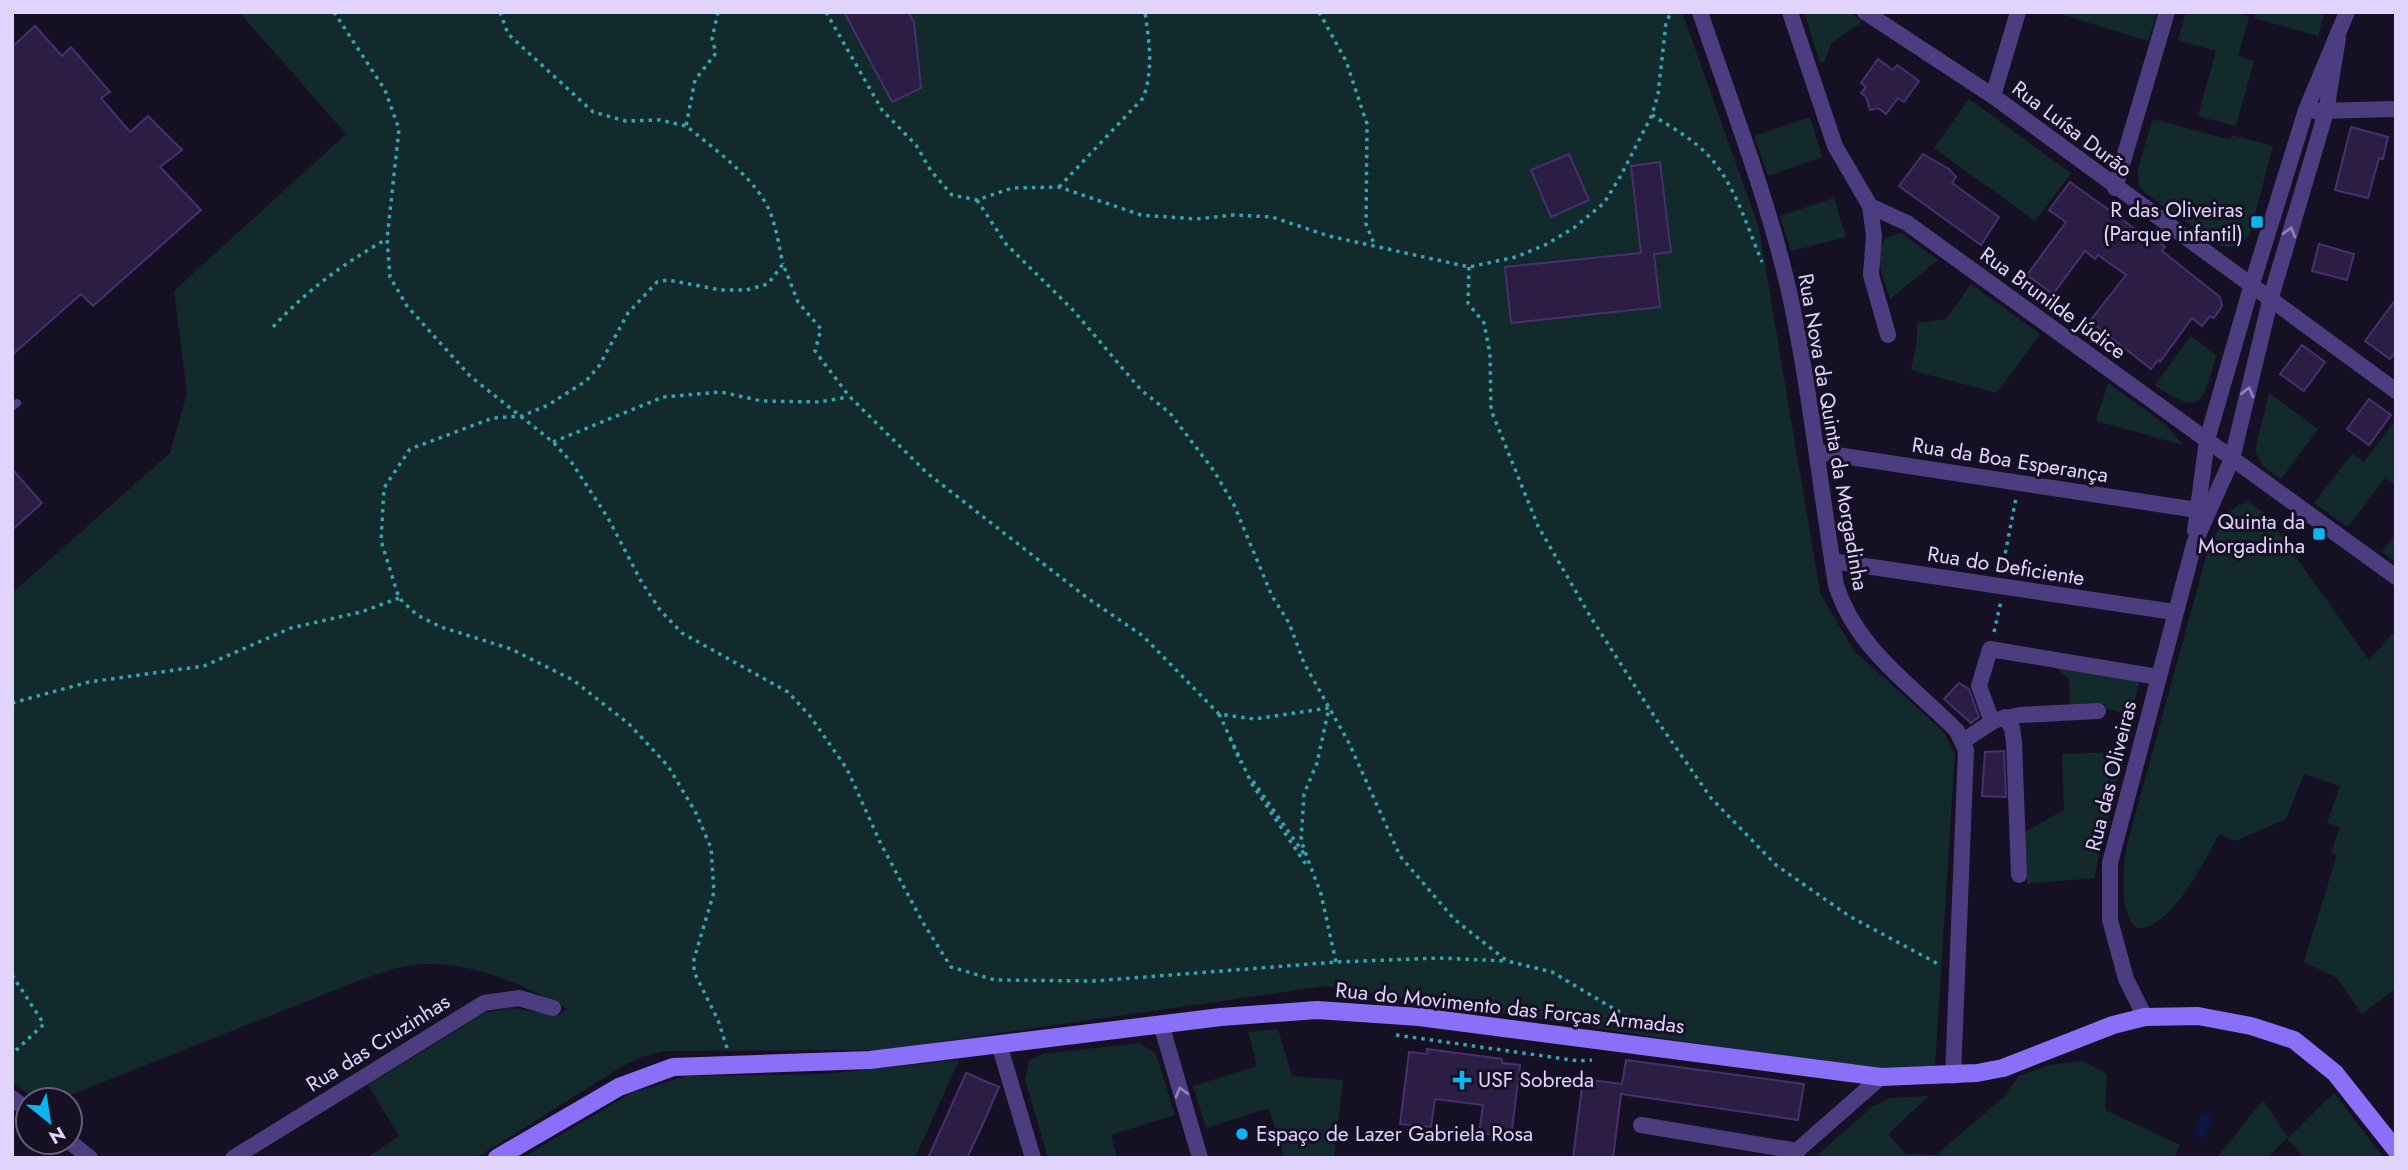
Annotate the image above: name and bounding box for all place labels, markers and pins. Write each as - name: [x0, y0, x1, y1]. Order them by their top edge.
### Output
- place label: R das Oliveiras (Parque infantil): [2103, 195, 2243, 249]
- marker: R das Oliveiras (Parque infantil): [2249, 214, 2265, 230]
- place label: Quinta da Morgadinha: [2198, 507, 2305, 561]
- marker: Quinta da Morgadinha: [2311, 526, 2327, 542]
- place label: USF Sobreda: [1478, 1065, 1594, 1095]
- marker: USF Sobreda: [1452, 1070, 1472, 1090]
- place label: Espaço de Lazer Gabriela Rosa: [1256, 1119, 1533, 1149]
- marker: Espaço de Lazer Gabriela Rosa: [1234, 1126, 1250, 1142]

